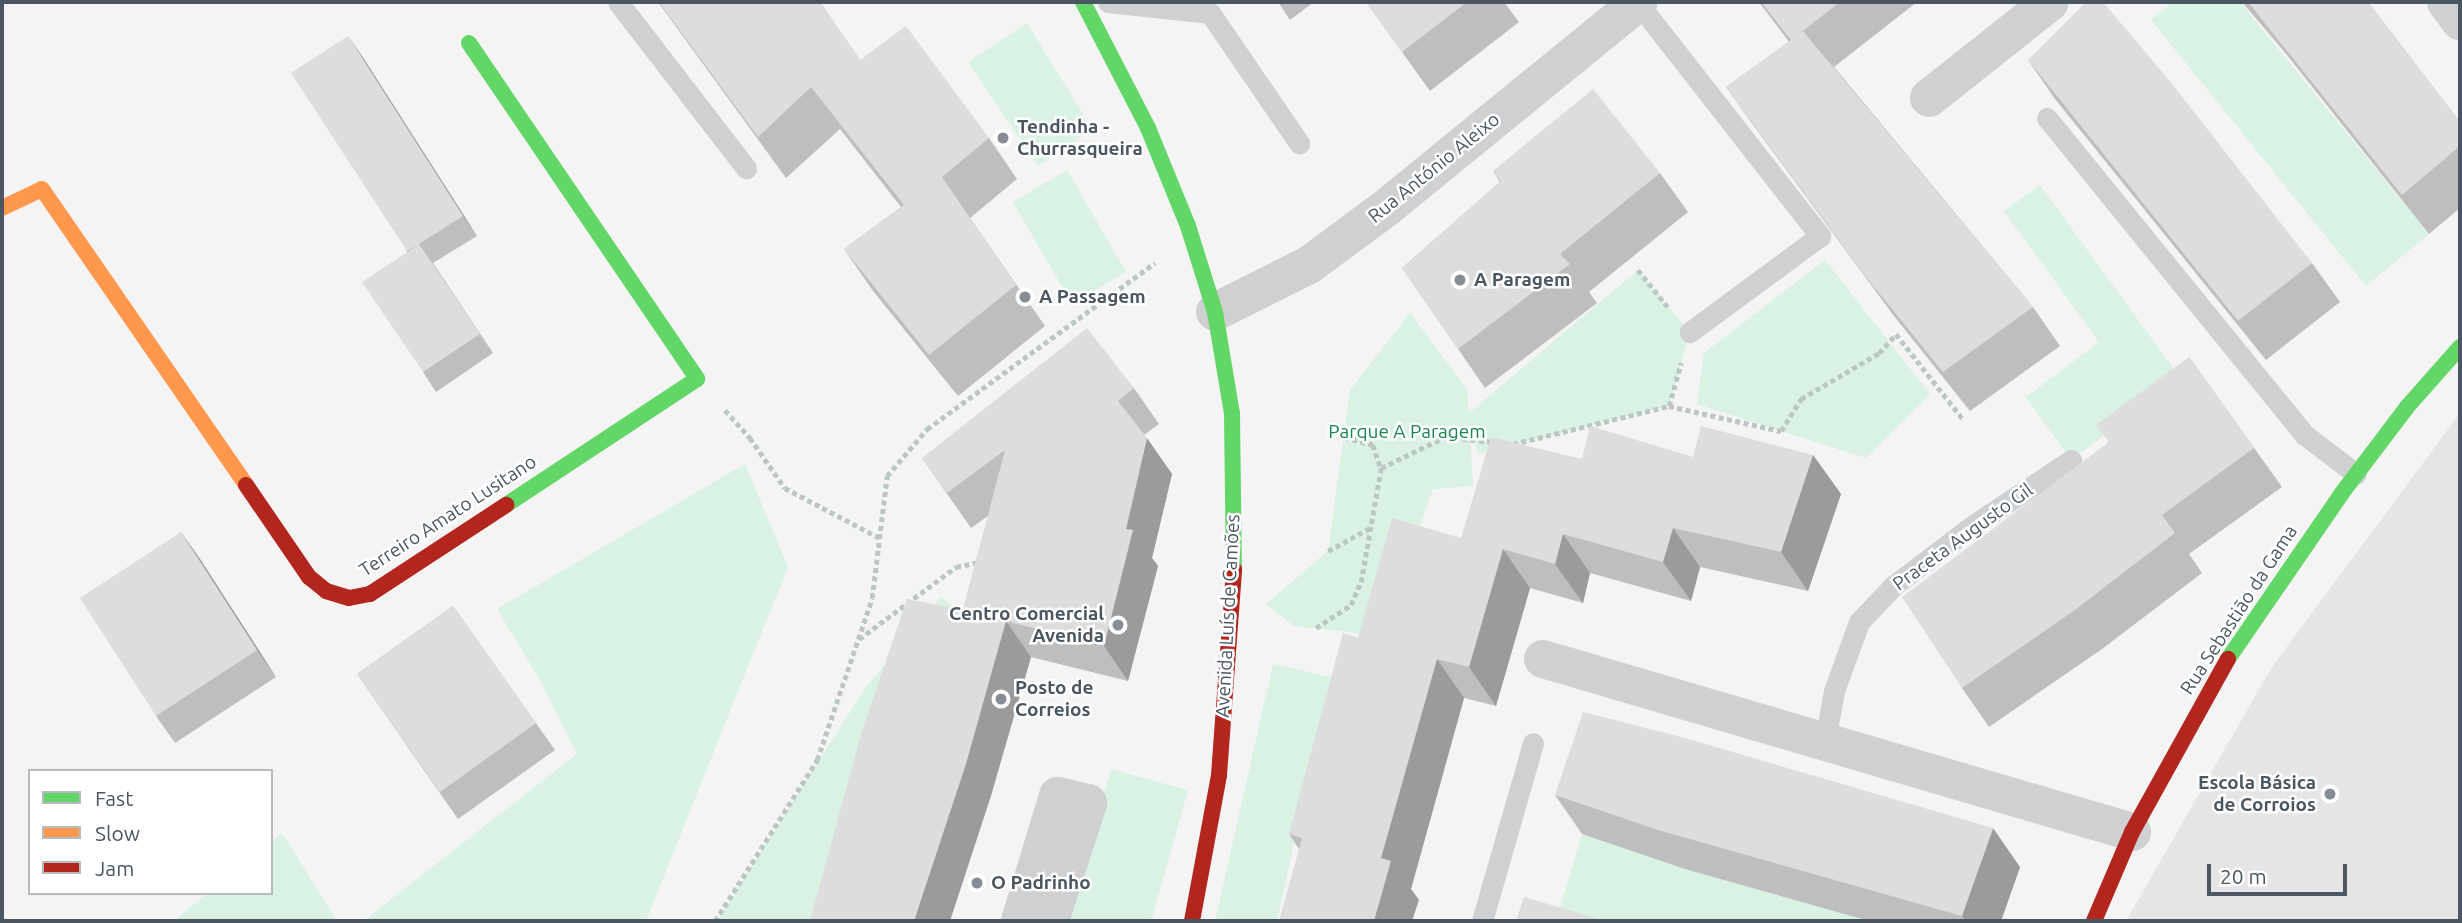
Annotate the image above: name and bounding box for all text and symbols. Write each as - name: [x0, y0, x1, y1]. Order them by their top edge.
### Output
- street label: Rua António Aleixo: [1364, 108, 1504, 228]
- place label: Tendinha - Churrasqueira: [1017, 116, 1143, 160]
- marker: Tendinha - Churrasqueira: [995, 130, 1011, 146]
- place label: A Paragem: [1474, 269, 1570, 291]
- marker: A Paragem: [1452, 272, 1468, 288]
- place label: A Passagem: [1039, 286, 1146, 308]
- marker: A Passagem: [1017, 289, 1033, 305]
- park label: Parque A Paragem: [1328, 421, 1486, 443]
- street label: Terreiro Amato Lusitano: [355, 450, 541, 582]
- street label: Praceta Augusto Gil: [1889, 479, 2037, 595]
- street label: Avenida Luís de Camões: [1211, 514, 1245, 718]
- street label: Rua Sebastião da Gama: [2176, 521, 2302, 699]
- place label: Centro Comercial Avenida: [949, 603, 1104, 647]
- marker: Centro Comercial Avenida: [1110, 617, 1126, 633]
- place label: Posto de Correios: [1015, 677, 1093, 721]
- marker: Posto de Correios: [993, 691, 1009, 707]
- legend: [28, 769, 273, 895]
- place label: Escola Básica de Corroios: [2198, 772, 2316, 816]
- text: Fast: [95, 786, 133, 810]
- marker: Escola Básica de Corroios: [2322, 786, 2338, 802]
- text: Slow: [95, 821, 140, 845]
- scale bar: [2210, 850, 2350, 894]
- text: Jam: [95, 856, 134, 880]
- text: 20 m: [2220, 864, 2267, 888]
- place label: O Padrinho: [991, 872, 1091, 894]
- marker: O Padrinho: [969, 875, 985, 891]

